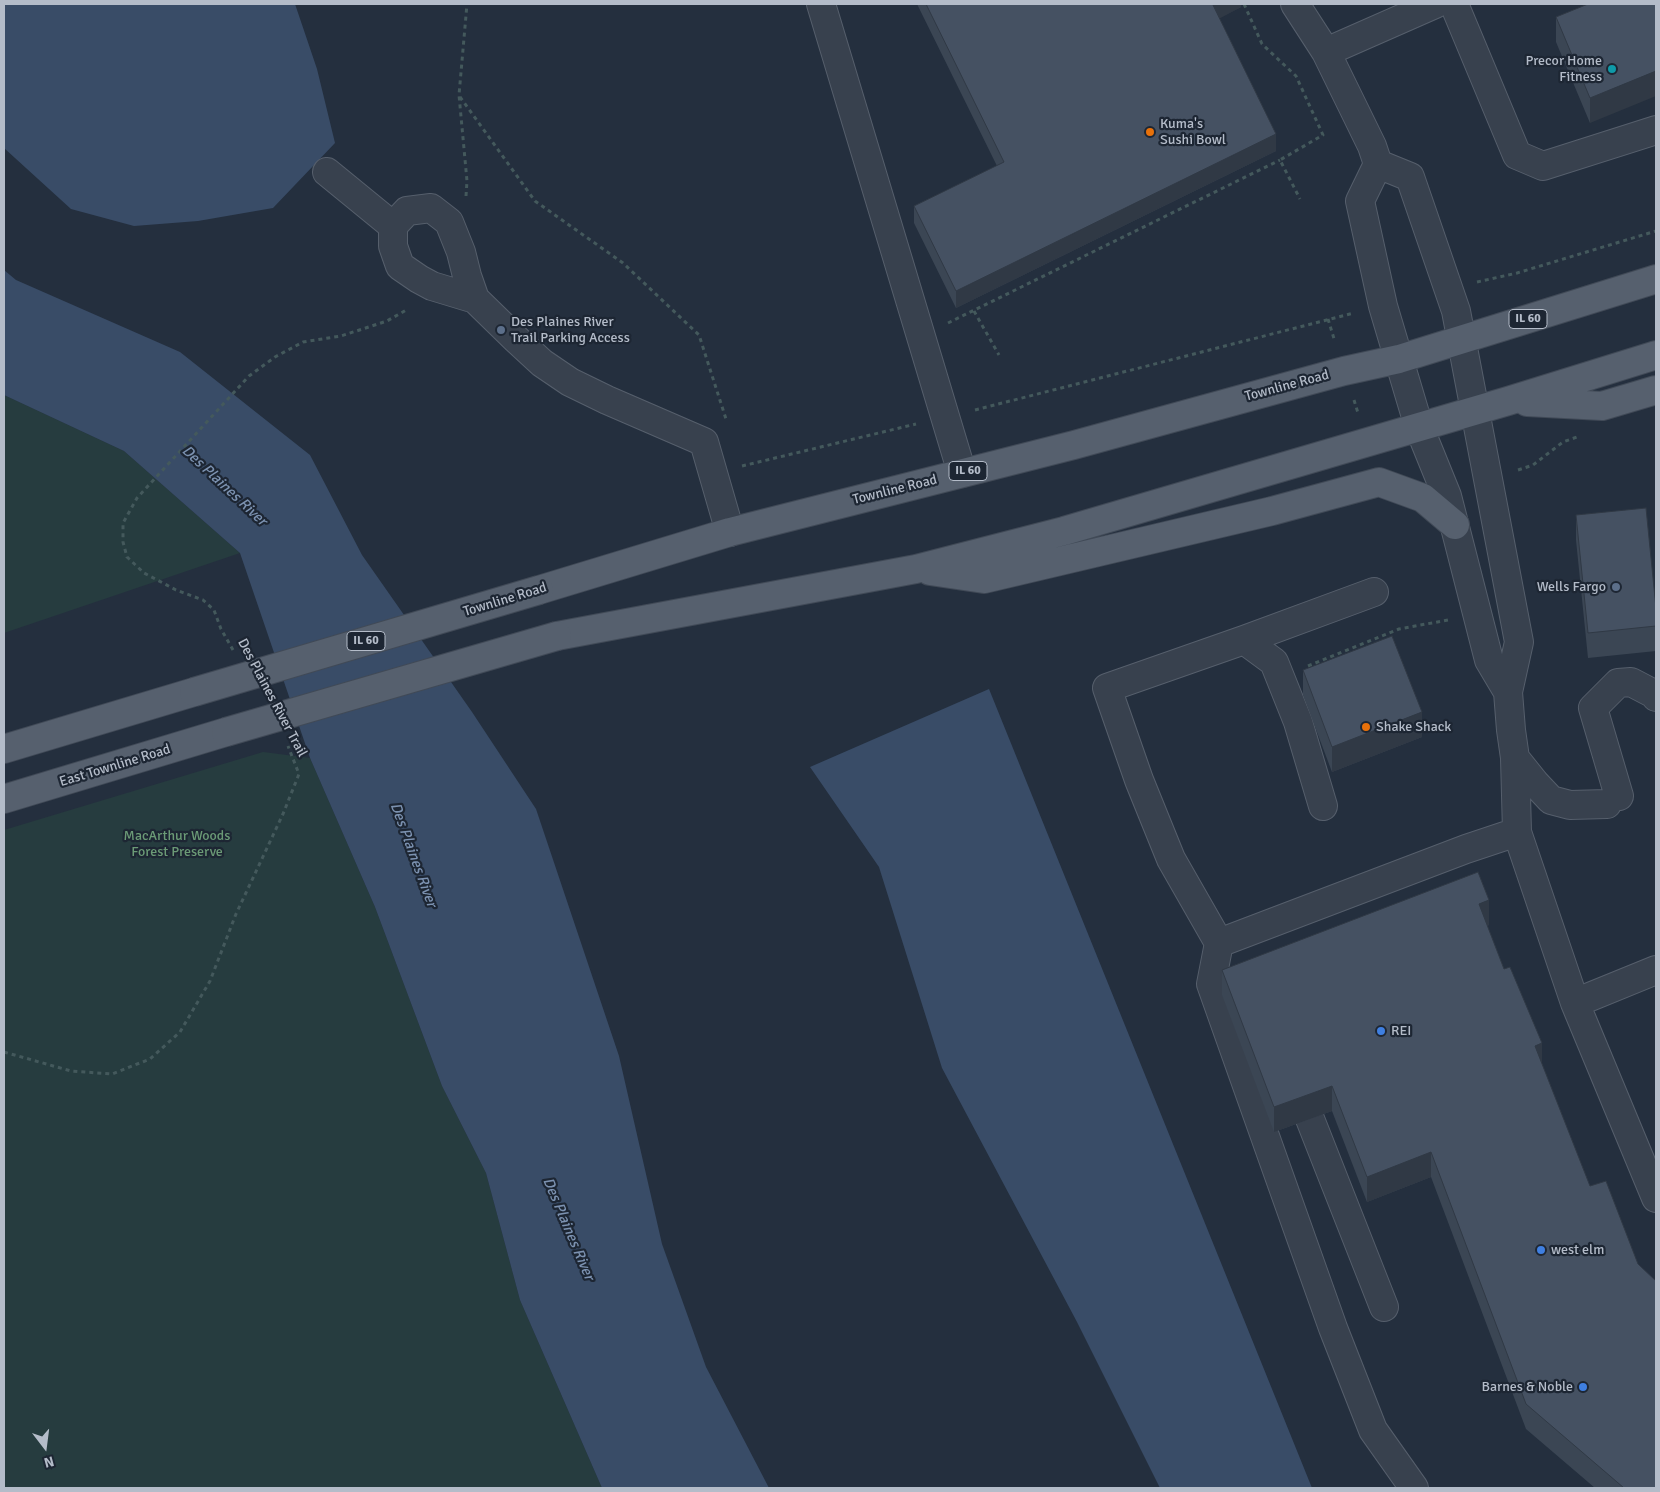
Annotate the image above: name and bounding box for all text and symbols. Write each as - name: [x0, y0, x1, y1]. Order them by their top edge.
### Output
- place label: Precor Home Fitness: [1525, 53, 1602, 85]
- marker: Precor Home Fitness: [1606, 63, 1618, 75]
- place label: Kuma's Sushi Bowl: [1160, 116, 1226, 148]
- marker: Kuma's Sushi Bowl: [1144, 126, 1156, 138]
- road number: IL 60: [1509, 310, 1547, 328]
- place label: Des Plaines River Trail Parking Access: [511, 314, 630, 347]
- marker: Des Plaines River Trail Parking Access: [495, 324, 507, 336]
- street label: Townline Road: [1243, 367, 1331, 405]
- water label: Des Plaines River: [178, 442, 270, 530]
- road number: IL 60: [949, 462, 987, 481]
- street label: Townline Road: [851, 471, 939, 509]
- street label: Townline Road: [461, 579, 549, 621]
- place label: Wells Fargo: [1537, 579, 1606, 595]
- marker: Wells Fargo: [1610, 581, 1622, 593]
- road number: IL 60: [347, 631, 385, 650]
- street label: Des Plaines River Trail: [234, 636, 310, 760]
- place label: Shake Shack: [1376, 719, 1451, 735]
- marker: Shake Shack: [1360, 721, 1372, 733]
- street label: East Townline Road: [57, 741, 173, 791]
- water label: Des Plaines River: [386, 800, 440, 910]
- park label: MacArthur Woods Forest Preserve: [124, 828, 230, 860]
- place label: REI: [1391, 1023, 1411, 1039]
- marker: REI: [1375, 1025, 1387, 1037]
- water label: Des Plaines River: [538, 1175, 598, 1283]
- place label: west elm: [1551, 1242, 1604, 1258]
- marker: west elm: [1535, 1244, 1547, 1256]
- place label: Barnes & Noble: [1481, 1379, 1573, 1395]
- marker: Barnes & Noble: [1577, 1381, 1589, 1393]
- north arrow: [20, 1422, 70, 1472]
- text: N: [42, 1452, 56, 1471]

